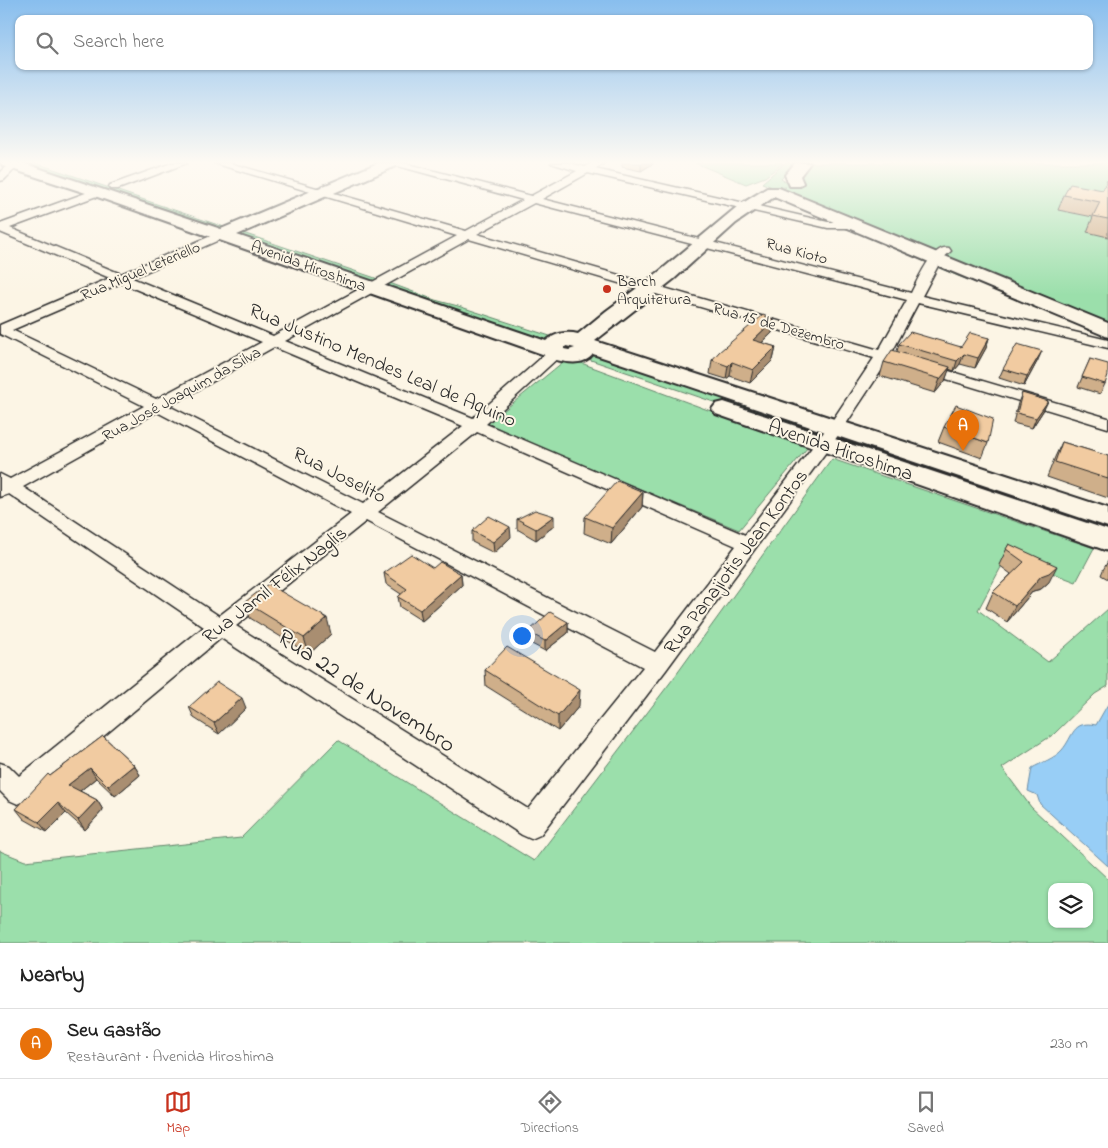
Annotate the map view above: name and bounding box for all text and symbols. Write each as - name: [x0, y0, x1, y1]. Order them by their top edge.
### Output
- search box: [15, 15, 1093, 70]
- icon: search: [33, 29, 61, 57]
- text: Search here: [73, 29, 164, 56]
- street label: Rua Kioto: [763, 232, 830, 272]
- street label: Avenida Hiroshima: [247, 235, 369, 299]
- street label: Rua Miguel Leteriello: [77, 236, 204, 308]
- place label: Barch Arquitetura: [616, 270, 691, 312]
- marker: Barch Arquitetura: [601, 283, 613, 295]
- street label: Rua Justino Mendes Leal de Aquino: [244, 297, 520, 436]
- street label: Rua 15 de Dezembro: [710, 297, 847, 357]
- street label: Rua José Joaquim da Silva: [98, 341, 266, 448]
- pin: A: [947, 410, 979, 451]
- street label: Avenida Hiroshima: [764, 413, 917, 490]
- street label: Rua Joselito: [287, 440, 391, 512]
- street label: Rua Panajiotis Jean Kontos: [658, 464, 816, 661]
- street label: Rua Jamil Félix Naglis: [197, 520, 355, 653]
- street label: Rua 22 de Novembro: [269, 621, 462, 763]
- your location: [509, 623, 535, 649]
- map controls: [1048, 883, 1093, 928]
- button: layers: [1048, 883, 1093, 928]
- text: Nearby: [20, 961, 84, 991]
- text: Seu Gastão: [67, 1018, 161, 1045]
- text: A: [31, 1032, 41, 1056]
- text: 230 m: [1050, 1032, 1088, 1056]
- text: Restaurant · Avenida Hiroshima: [67, 1045, 274, 1069]
- tab: Map: [164, 1088, 192, 1139]
- tab: Directions: [521, 1088, 579, 1139]
- tab: Saved: [907, 1088, 944, 1139]

